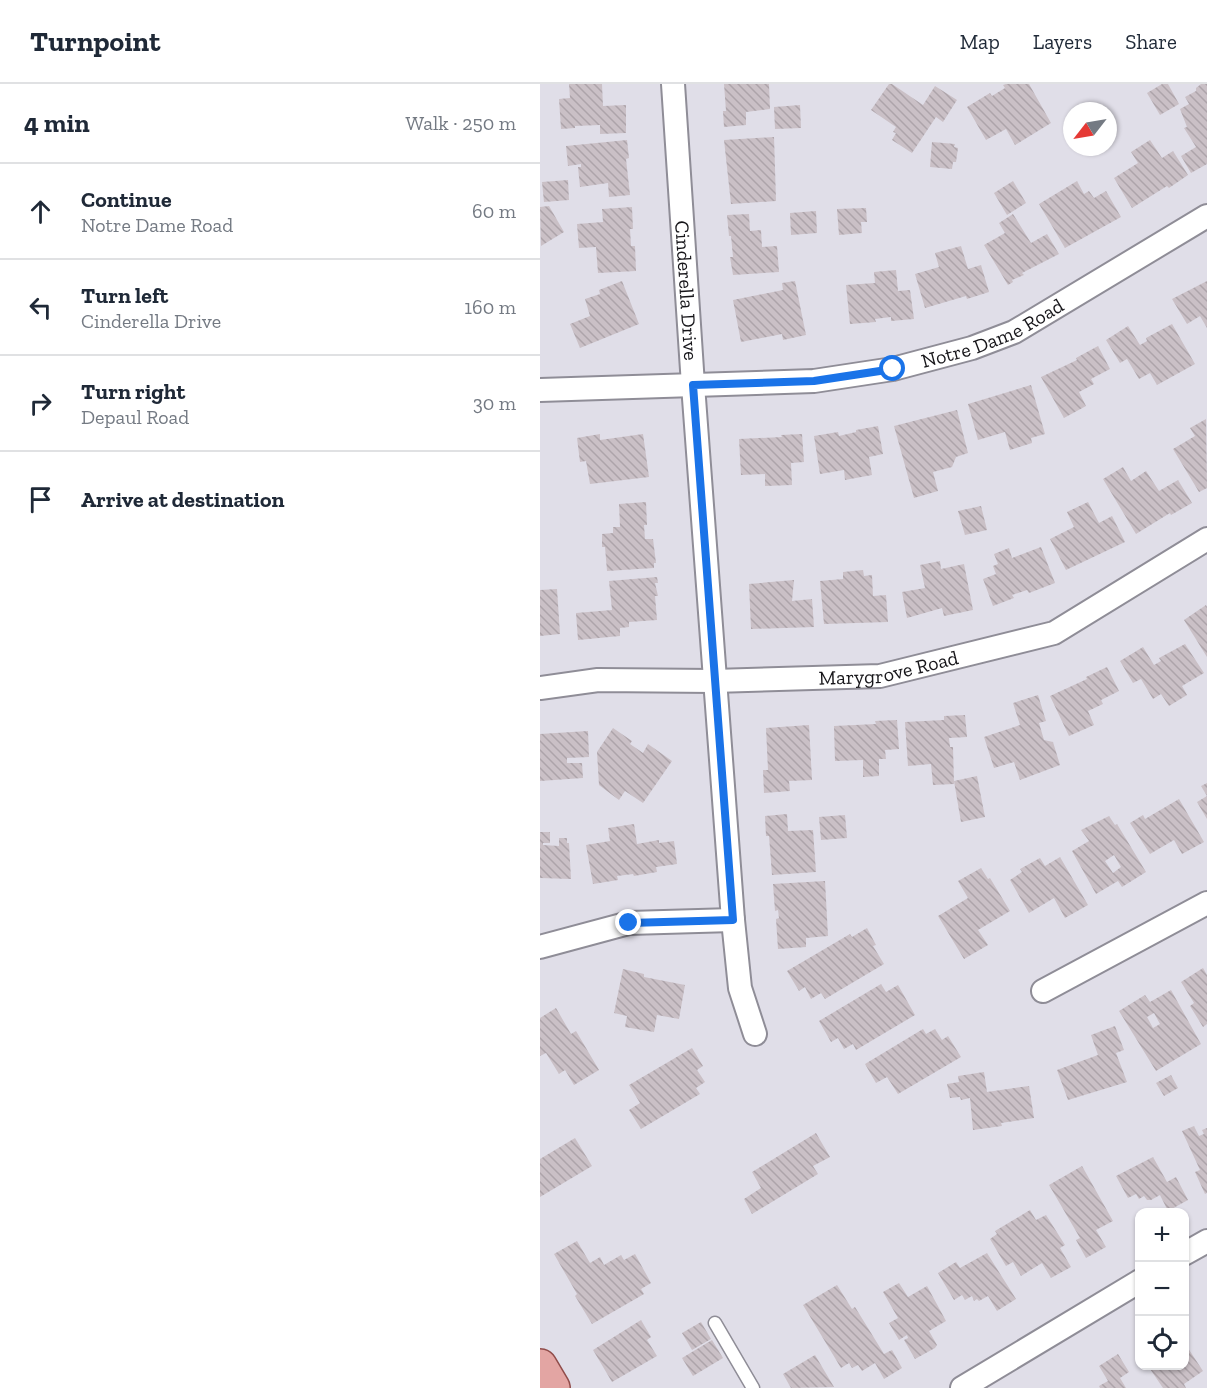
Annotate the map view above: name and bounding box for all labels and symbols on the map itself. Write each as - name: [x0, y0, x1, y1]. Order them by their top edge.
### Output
- north arrow: [1063, 102, 1117, 156]
- street label: Cinderella Drive: [670, 220, 703, 361]
- street label: Notre Dame Road: [919, 293, 1068, 373]
- route start: [879, 355, 905, 381]
- street label: Marygrove Road: [818, 645, 961, 690]
- route end: [615, 909, 641, 935]

